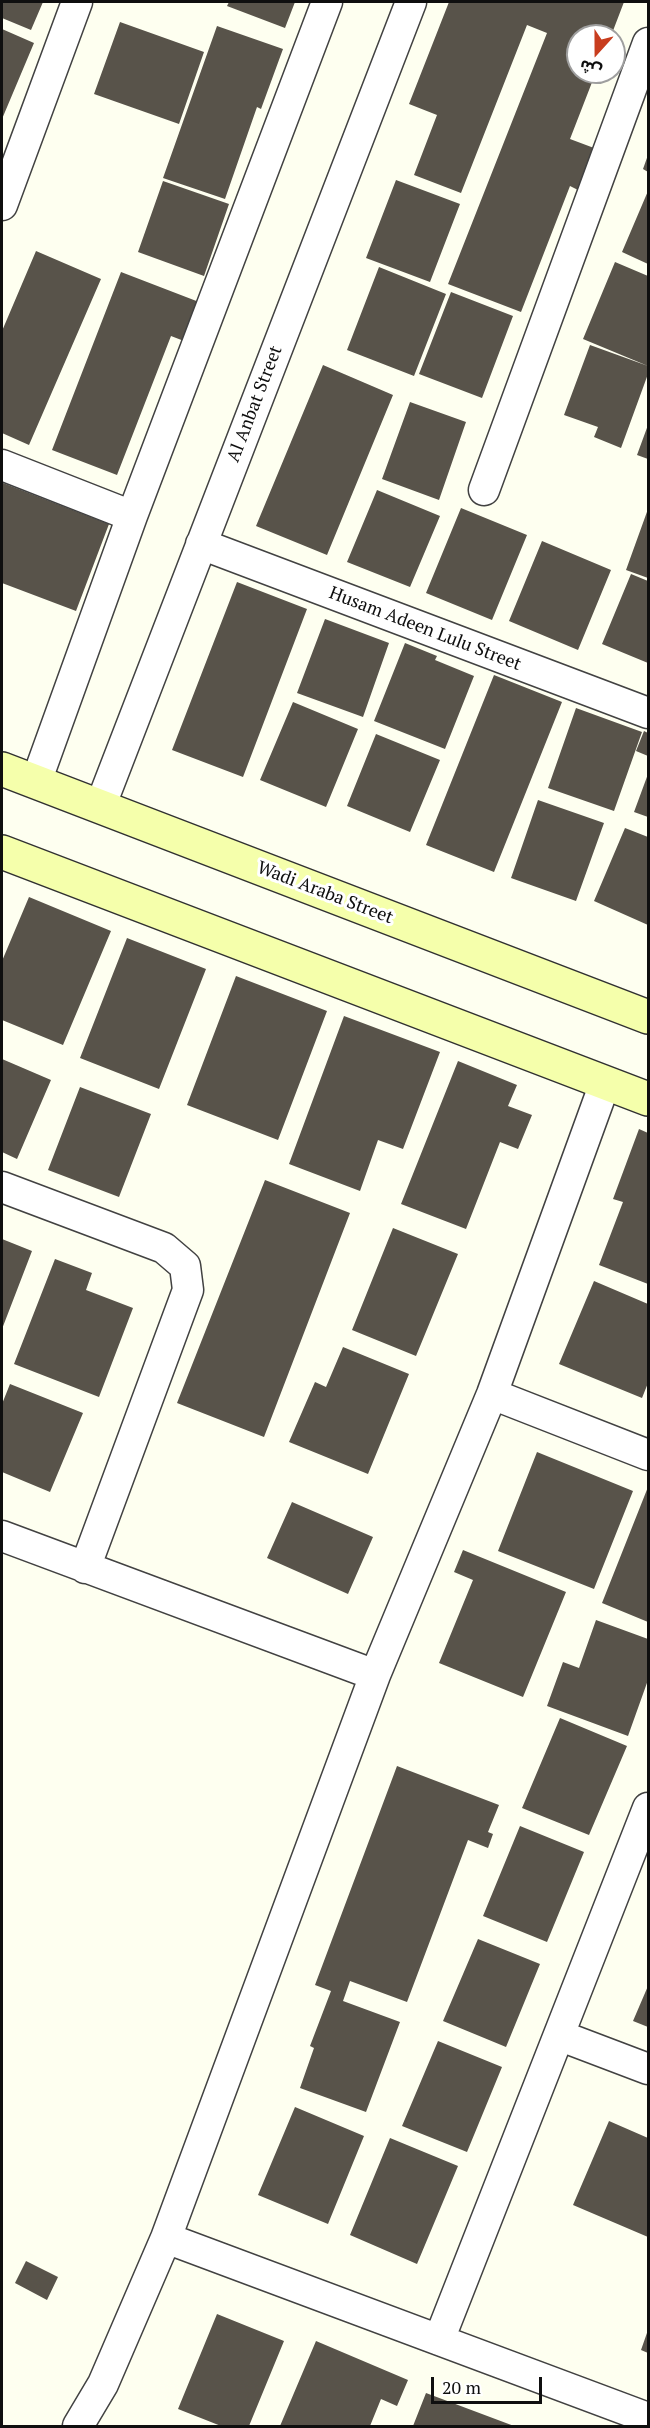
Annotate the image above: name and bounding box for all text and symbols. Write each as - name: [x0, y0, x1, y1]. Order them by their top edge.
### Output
- north arrow: [566, 24, 626, 84]
- text: ش: [576, 55, 604, 83]
- street label: Al Anbat Street: [223, 343, 287, 465]
- street label: Husam Adeen Lulu Street: [326, 582, 524, 676]
- street label: Wadi Araba Street: [254, 857, 396, 929]
- scale bar: [434, 2365, 545, 2403]
- text: 20 m: [442, 2375, 481, 2399]

